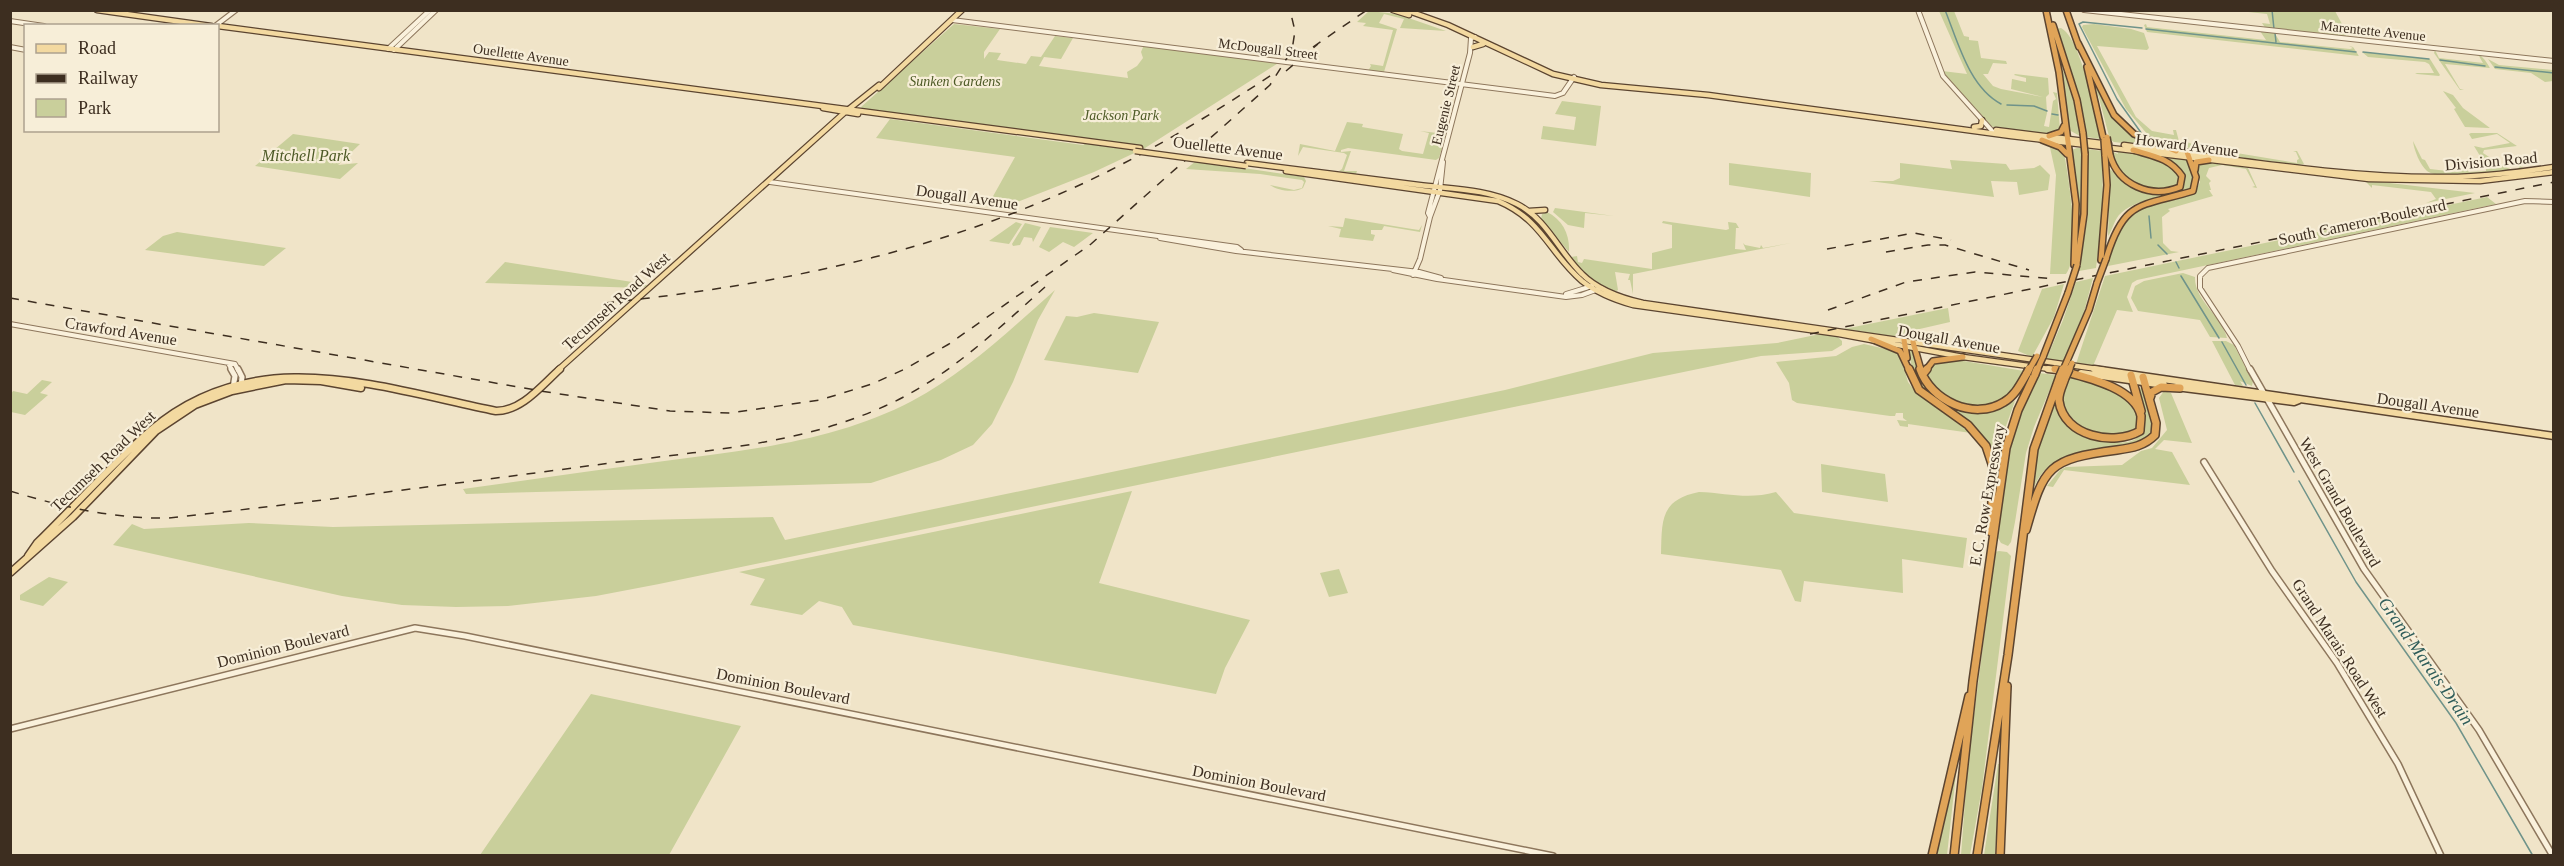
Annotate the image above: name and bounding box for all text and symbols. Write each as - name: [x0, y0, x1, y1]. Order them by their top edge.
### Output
- street label: Marentette Avenue: [2320, 18, 2426, 44]
- legend: [24, 24, 219, 132]
- street label: McDougall Street: [1217, 35, 1319, 63]
- text: Road: [78, 38, 116, 58]
- street label: Ouellette Avenue: [472, 41, 570, 69]
- street label: Eugenie Street: [1429, 63, 1463, 147]
- text: Railway: [78, 68, 138, 88]
- park label: Sunken Gardens: [909, 74, 1001, 89]
- text: Park: [78, 98, 111, 118]
- park label: Jackson Park: [1083, 108, 1160, 123]
- street label: Howard Avenue: [2135, 130, 2239, 160]
- street label: Ouellette Avenue: [1172, 133, 1284, 163]
- park label: Mitchell Park: [261, 147, 351, 164]
- street label: Division Road: [2444, 148, 2538, 174]
- street label: Dougall Avenue: [915, 181, 1019, 214]
- street label: South Cameron Boulevard: [2277, 196, 2447, 248]
- street label: Tecumseh Road West: [559, 248, 673, 353]
- street label: Crawford Avenue: [64, 314, 178, 348]
- street label: Dougall Avenue: [1897, 322, 2001, 357]
- street label: Dougall Avenue: [2376, 389, 2480, 422]
- street label: Tecumseh Road West: [48, 407, 159, 515]
- street label: E.C. Row Expressway: [1966, 423, 2009, 568]
- street label: West Grand Boulevard: [2296, 434, 2384, 570]
- street label: Grand Marais Road West: [2289, 576, 2391, 721]
- water label: Grand Marais Drain: [2374, 593, 2478, 729]
- street label: Dominion Boulevard: [215, 621, 351, 671]
- street label: Dominion Boulevard: [715, 665, 851, 707]
- street label: Dominion Boulevard: [1191, 762, 1327, 804]

